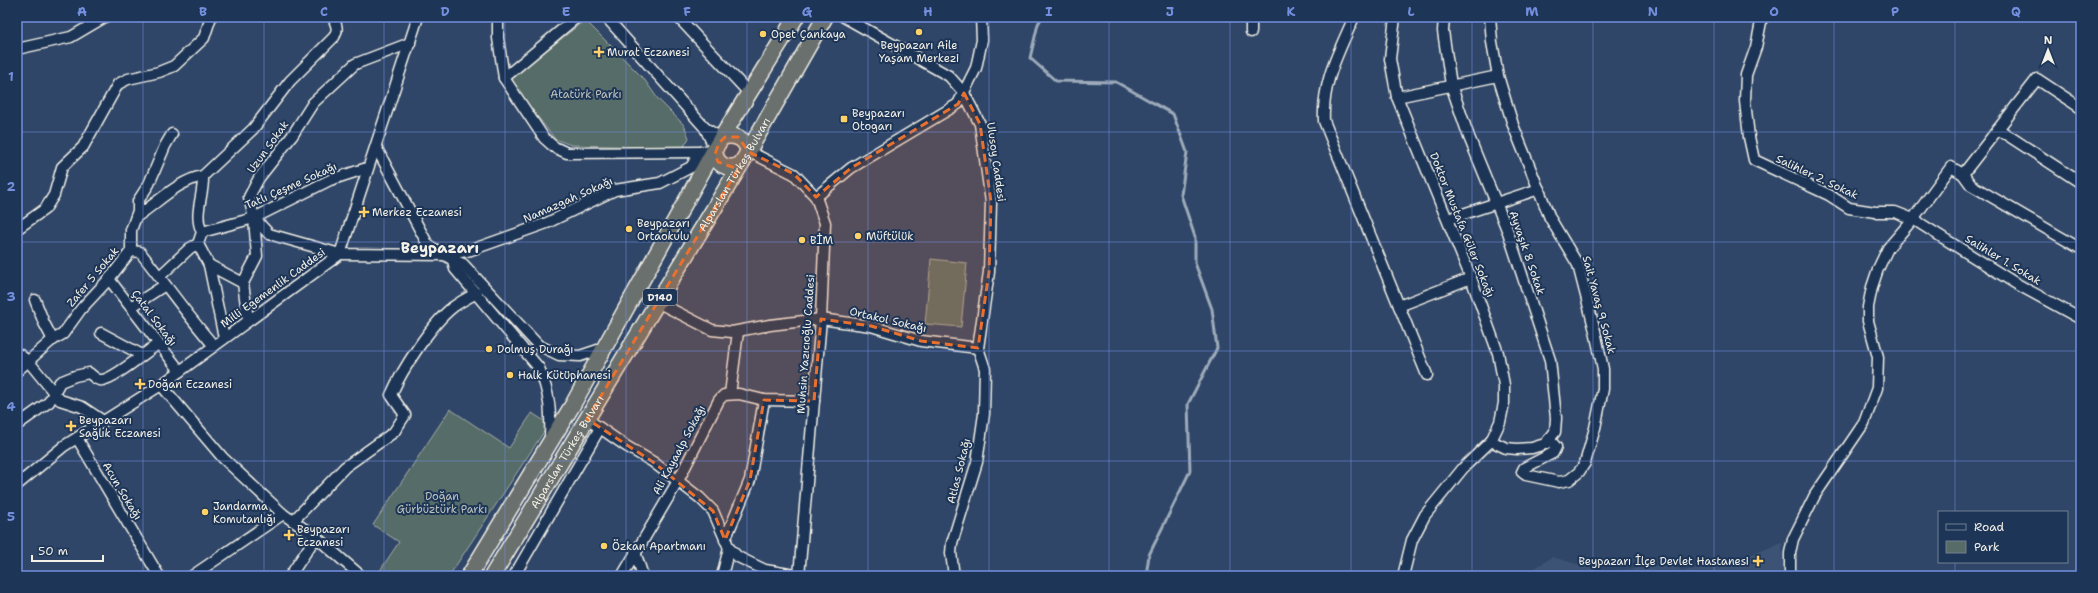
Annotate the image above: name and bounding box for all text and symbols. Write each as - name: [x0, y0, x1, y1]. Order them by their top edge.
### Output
- text: A: [77, 3, 87, 20]
- text: B: [199, 3, 207, 20]
- text: C: [320, 3, 328, 20]
- text: D: [440, 3, 450, 20]
- text: E: [562, 3, 571, 20]
- text: F: [683, 3, 691, 20]
- text: G: [802, 3, 813, 20]
- text: H: [923, 3, 933, 20]
- text: I: [1045, 3, 1053, 20]
- text: J: [1166, 3, 1174, 20]
- text: K: [1287, 3, 1296, 20]
- text: L: [1407, 3, 1415, 20]
- text: M: [1525, 3, 1539, 20]
- text: N: [1648, 3, 1658, 20]
- text: O: [1769, 3, 1779, 20]
- text: P: [1891, 3, 1899, 20]
- text: Q: [2011, 3, 2021, 20]
- place label: Opet Çankaya: [771, 27, 846, 42]
- marker: Beypazarı Aile Yaşam Merkezi: [914, 27, 924, 37]
- marker: Opet Çankaya: [758, 29, 768, 39]
- north arrow: [2028, 30, 2068, 70]
- text: N: [2044, 33, 2053, 48]
- place label: Beypazarı Aile Yaşam Merkezi: [879, 38, 959, 66]
- place label: Murat Eczanesi: [607, 45, 690, 60]
- marker: Murat Eczanesi: [594, 47, 604, 57]
- text: 1: [8, 68, 14, 85]
- park label: Atatürk Parkı: [550, 87, 622, 102]
- place label: Beypazarı Otogarı: [852, 106, 905, 134]
- marker: Beypazarı Otogarı: [839, 114, 849, 124]
- street label: Alparslan Türkeş Bulvarı: [695, 115, 774, 234]
- street label: Uzun Sokak: [244, 118, 292, 176]
- street label: Ulusoy Caddesi: [983, 121, 1009, 203]
- street label: Doktor Mustafa Güler Sokağı: [1426, 150, 1498, 300]
- street label: Salihler 2. Sokak: [1773, 151, 1861, 203]
- street label: Tatlı Çeşme Sokağı: [243, 159, 339, 213]
- street label: Namazgah Sokağı: [521, 173, 615, 227]
- text: 2: [6, 178, 16, 195]
- place label: Merkez Eczanesi: [372, 205, 462, 220]
- marker: Merkez Eczanesi: [359, 207, 369, 217]
- street label: Ayvaşık 8 Sokak: [1506, 209, 1548, 297]
- place label: Beypazarı Ortaokulu: [637, 216, 690, 244]
- marker: Beypazarı Ortaokulu: [624, 224, 634, 234]
- place label: Müftülük: [866, 229, 914, 244]
- marker: Müftülük: [853, 231, 863, 241]
- street label: Salihler 1. Sokak: [1962, 231, 2044, 289]
- place label: BİM: [810, 233, 834, 248]
- marker: BİM: [797, 235, 807, 245]
- district label: Beypazarı: [401, 238, 479, 258]
- street label: Zafer 5 Sokak: [64, 244, 122, 310]
- street label: Milli Egemenlik Caddesi: [218, 245, 328, 331]
- street label: Sait Yavaş 9 Sokak: [1579, 254, 1619, 356]
- street label: Muhsin Yazıcıoğlu Caddesi: [794, 274, 818, 414]
- street label: Çatal Sokağı: [128, 287, 180, 349]
- text: 3: [6, 288, 16, 305]
- road number: D140: [643, 289, 677, 305]
- street label: Ortakol Sokağı: [848, 304, 928, 336]
- place label: Dolmuş Durağı: [497, 342, 573, 357]
- marker: Dolmuş Durağı: [484, 344, 494, 354]
- place label: Halk Kütüphanesi: [518, 368, 611, 383]
- marker: Halk Kütüphanesi: [505, 370, 515, 380]
- place label: Doğan Eczanesi: [148, 377, 232, 392]
- marker: Doğan Eczanesi: [135, 379, 145, 389]
- street label: Alparslan Türkeş Bulvarı: [527, 392, 607, 511]
- text: 4: [6, 398, 16, 415]
- street label: Ali Kayaalp Sokağı: [649, 402, 709, 498]
- place label: Beypazarı Sağlık Eczanesi: [79, 413, 161, 441]
- marker: Beypazarı Sağlık Eczanesi: [66, 421, 76, 431]
- street label: Atlas Sokağı: [944, 437, 974, 505]
- street label: Acun Sokağı: [99, 459, 145, 523]
- park label: Doğan Gürbüztürk Parkı: [397, 489, 487, 517]
- place label: Jandarma Komutanlığı: [213, 499, 276, 527]
- marker: Jandarma Komutanlığı: [200, 507, 210, 517]
- text: 5: [7, 508, 15, 525]
- legend: [1938, 511, 2068, 563]
- text: Road: [1974, 519, 2005, 535]
- place label: Beypazarı Eczanesi: [297, 522, 350, 550]
- marker: Beypazarı Eczanesi: [284, 530, 294, 540]
- scale bar: [32, 537, 103, 563]
- place label: Özkan Apartmanı: [612, 539, 706, 554]
- text: Park: [1974, 539, 2000, 555]
- marker: Özkan Apartmanı: [599, 541, 609, 551]
- text: 50 m: [38, 543, 68, 559]
- place label: Beypazarı İlçe Devlet Hastanesi: [1578, 554, 1749, 569]
- marker: Beypazarı İlçe Devlet Hastanesi: [1752, 555, 1764, 567]

